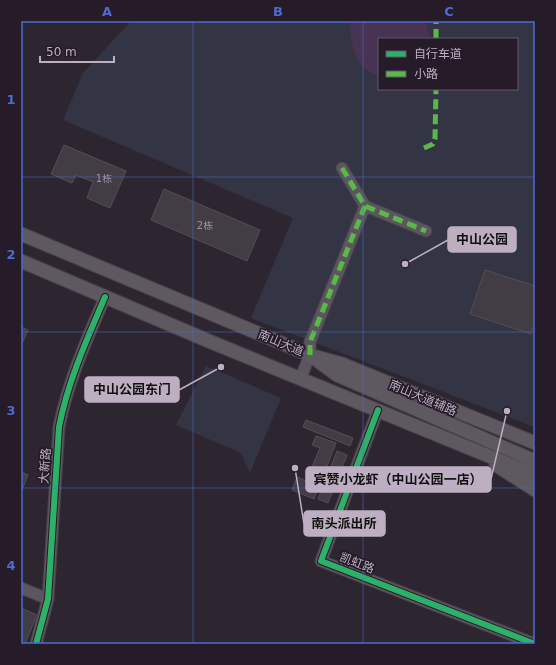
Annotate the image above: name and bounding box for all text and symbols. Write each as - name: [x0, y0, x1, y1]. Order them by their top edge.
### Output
- text: A: [102, 4, 112, 19]
- text: B: [273, 4, 283, 19]
- text: C: [444, 4, 454, 19]
- scale bar: [40, 38, 114, 64]
- legend: [378, 38, 518, 90]
- text: 50 m: [46, 45, 77, 59]
- text: 自行车道: [414, 47, 462, 61]
- text: 小路: [414, 67, 438, 81]
- text: 1: [6, 92, 16, 107]
- house number: 1栋: [96, 173, 112, 184]
- house number: 2栋: [197, 220, 213, 231]
- callout: 中山公园: [448, 227, 516, 252]
- text: 中山公园: [456, 232, 508, 247]
- text: 2: [6, 247, 16, 262]
- street label: 南山大道: [256, 327, 306, 359]
- callout: 中山公园东门: [85, 377, 179, 402]
- street label: 南山大道辅路: [387, 377, 459, 419]
- text: 中山公园东门: [93, 382, 171, 397]
- text: 3: [6, 403, 16, 418]
- street label: 大新路: [37, 448, 53, 484]
- callout: 宾赞小龙虾（中山公园一店）: [306, 467, 491, 492]
- text: 宾赞小龙虾（中山公园一店）: [313, 472, 483, 487]
- callout: 南头派出所: [304, 511, 385, 536]
- text: 南头派出所: [311, 516, 377, 531]
- street label: 凯虹路: [338, 550, 376, 576]
- text: 4: [6, 558, 16, 573]

